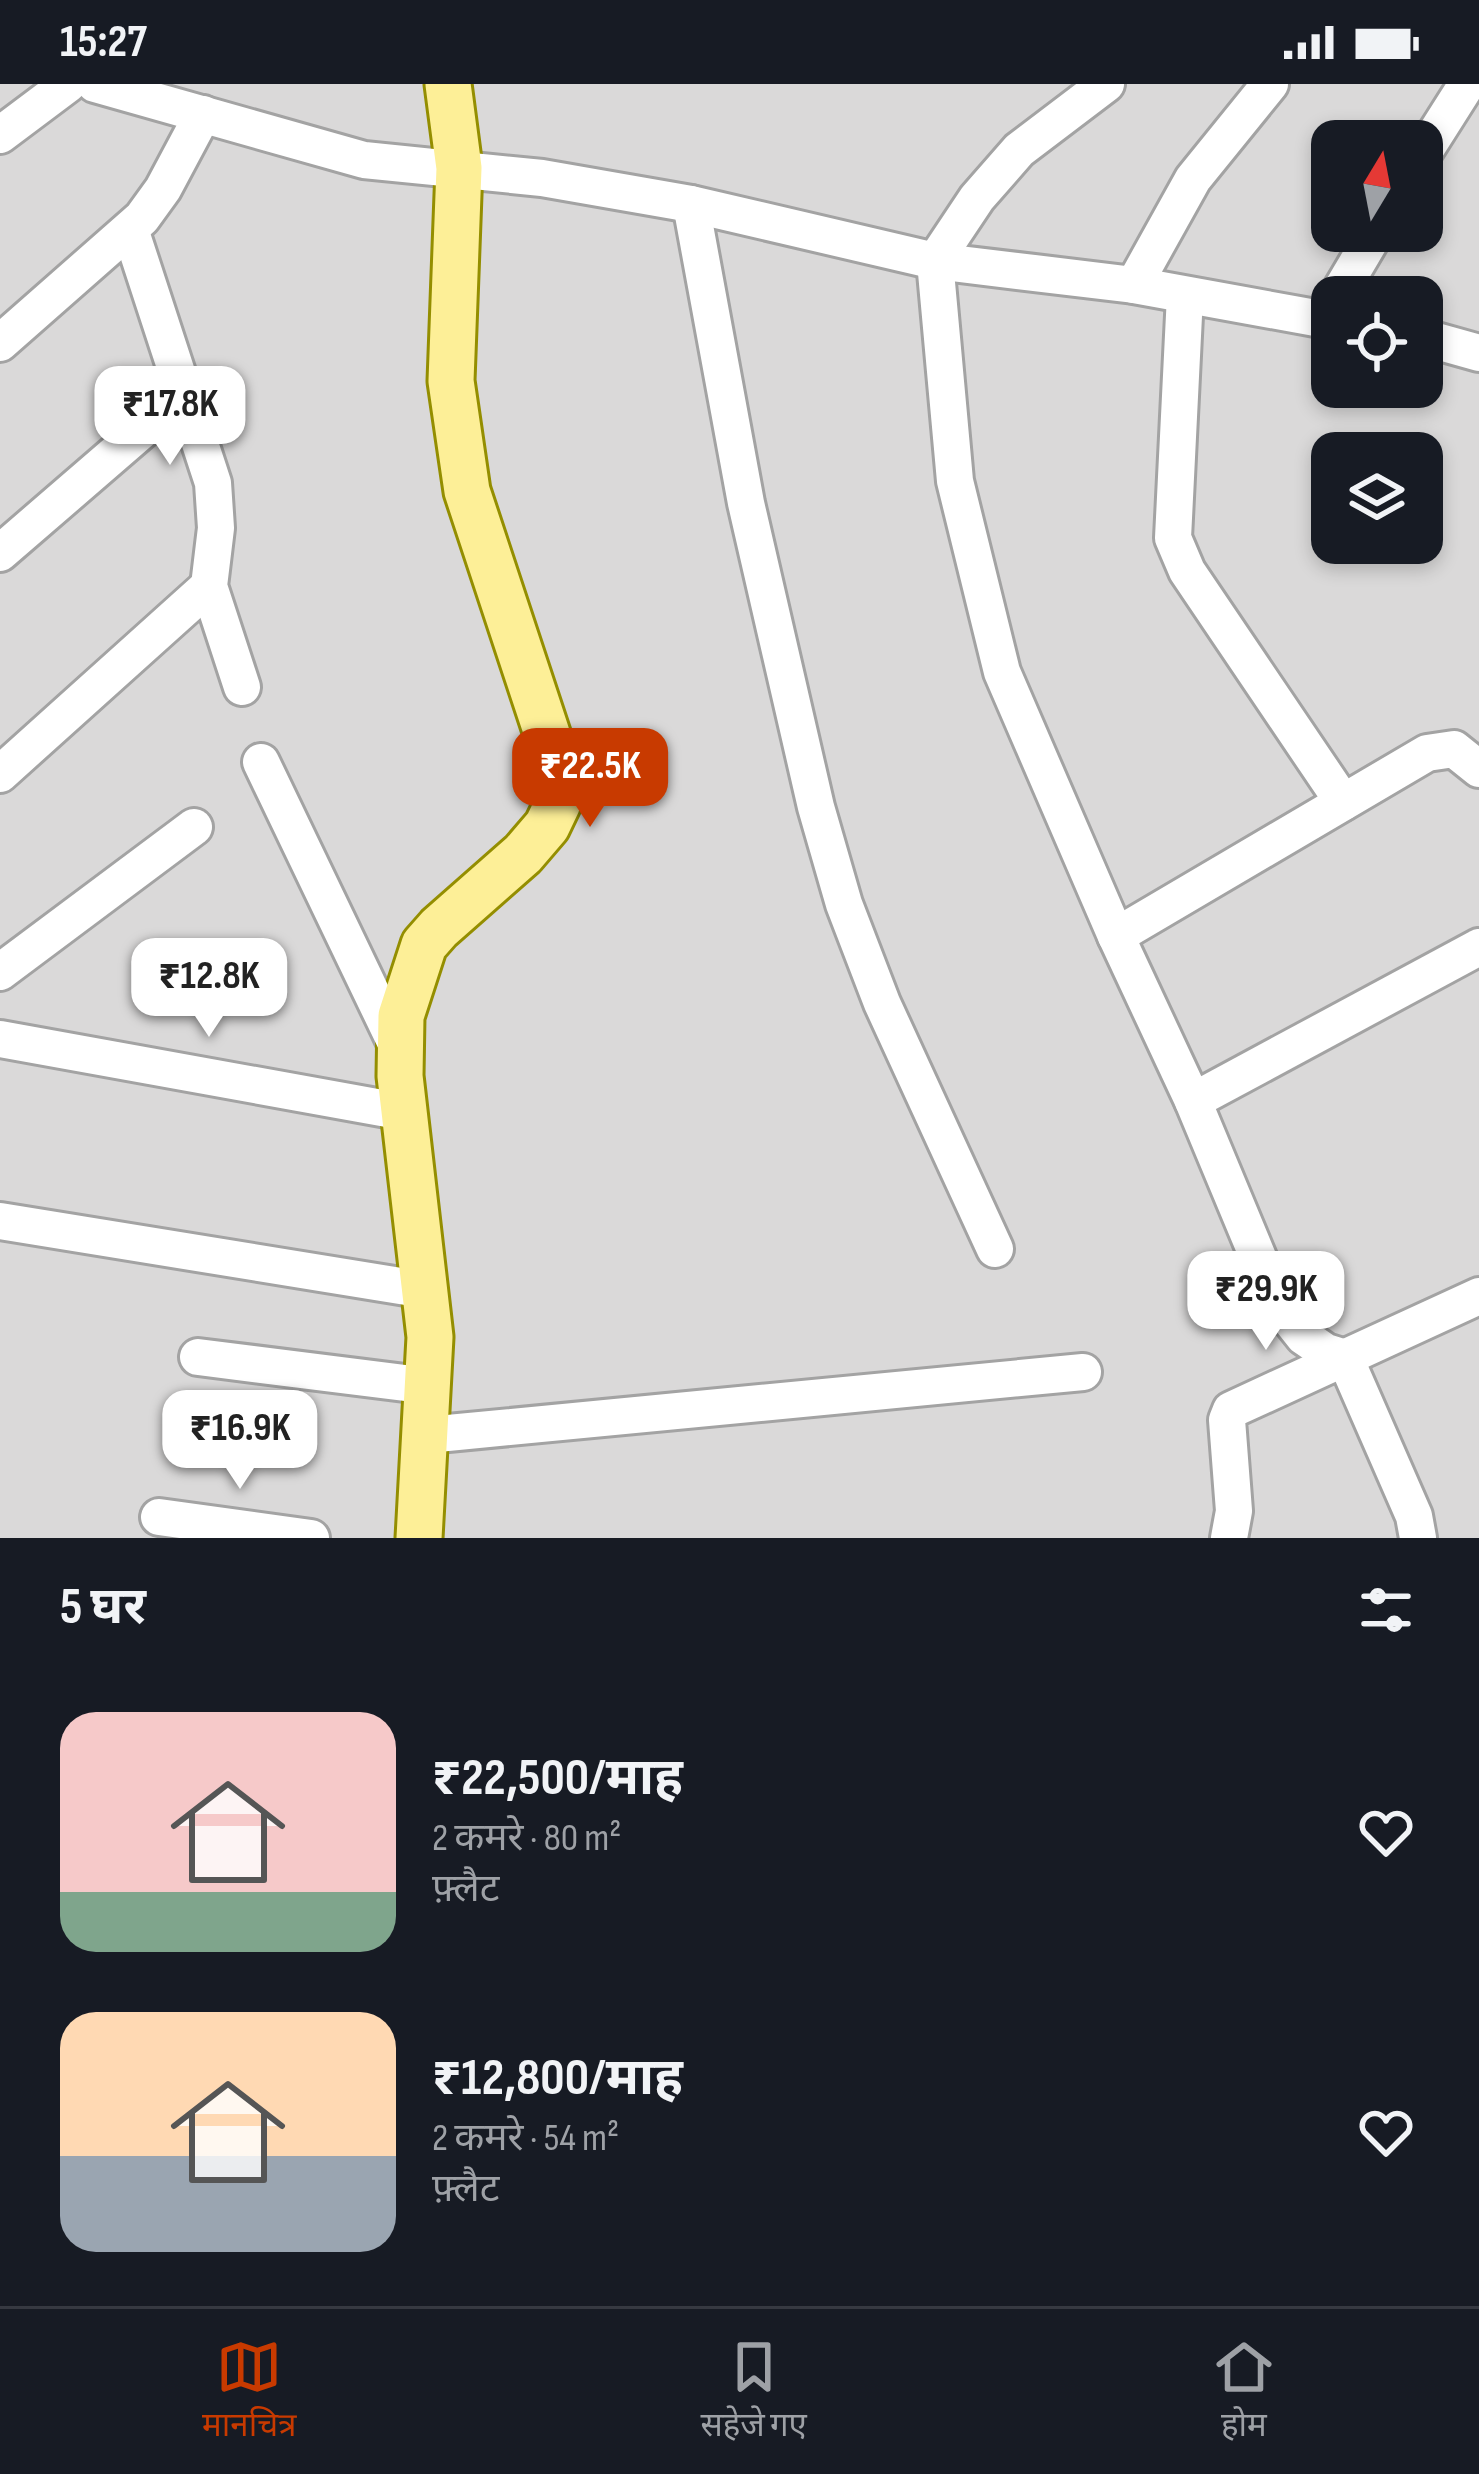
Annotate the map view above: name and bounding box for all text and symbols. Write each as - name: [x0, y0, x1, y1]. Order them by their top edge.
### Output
- text: 15:27: [60, 15, 147, 70]
- north arrow: [1311, 120, 1443, 252]
- map controls: [1311, 120, 1443, 564]
- button: locate: [1311, 276, 1443, 408]
- pin: ₹17.8K: [72, 366, 268, 468]
- text: ₹17.8K: [121, 381, 219, 428]
- button: layers: [1311, 432, 1443, 564]
- pin: ₹22.5K: [492, 728, 688, 830]
- text: ₹22.5K: [539, 743, 641, 790]
- pin: ₹12.8K: [111, 938, 307, 1040]
- text: ₹12.8K: [158, 953, 260, 1000]
- pin: ₹29.9K: [1168, 1251, 1364, 1353]
- text: ₹29.9K: [1214, 1266, 1318, 1313]
- pin: ₹16.9K: [142, 1390, 338, 1492]
- text: ₹16.9K: [189, 1405, 291, 1452]
- text: 5 घर: [60, 1577, 146, 1638]
- icon: filters: [1353, 1577, 1419, 1643]
- text: ₹22,500/माह: [432, 1748, 683, 1809]
- icon: home: [156, 1760, 300, 1904]
- icon: heart: [1353, 1799, 1419, 1865]
- text: 2 कमरे · 80 m²: [432, 1815, 622, 1862]
- text: फ़्लैट: [432, 1866, 499, 1913]
- text: ₹12,800/माह: [432, 2048, 683, 2109]
- icon: home: [156, 2060, 300, 2204]
- icon: heart: [1353, 2099, 1419, 2165]
- text: 2 कमरे · 54 m²: [432, 2115, 619, 2162]
- text: फ़्लैट: [432, 2166, 499, 2213]
- tab: मानचित्र: [202, 2334, 296, 2449]
- tab: सहेजे गए: [700, 2334, 807, 2449]
- tab: होम: [1211, 2334, 1277, 2449]

